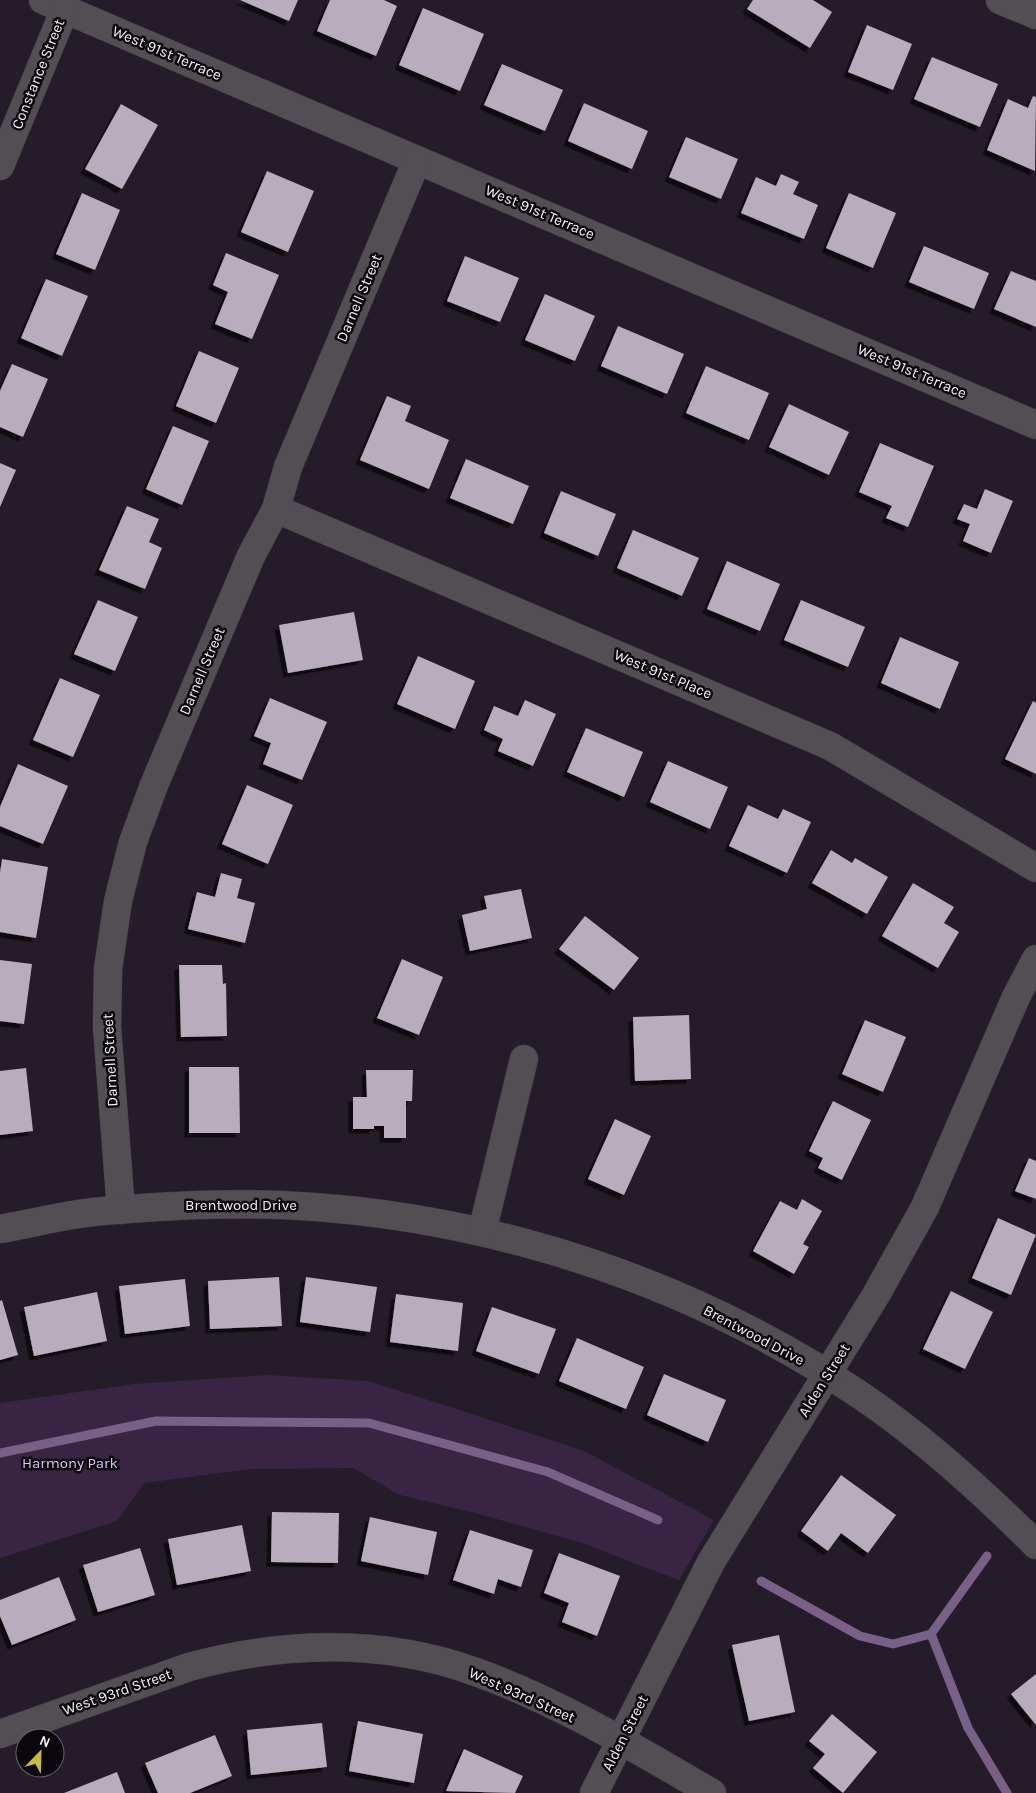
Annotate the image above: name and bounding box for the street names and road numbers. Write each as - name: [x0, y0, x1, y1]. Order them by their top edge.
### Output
- street label: Constance Street: [8, 16, 68, 132]
- street label: West 91st Terrace: [110, 22, 224, 84]
- street label: West 91st Terrace: [483, 181, 597, 243]
- street label: Darnell Street: [332, 251, 386, 345]
- street label: West 91st Terrace: [855, 340, 969, 402]
- street label: Darnell Street: [175, 624, 229, 718]
- street label: West 91st Place: [611, 645, 715, 703]
- street label: Darnell Street: [99, 1013, 121, 1107]
- street label: Brentwood Drive: [185, 1196, 297, 1214]
- street label: Brentwood Drive: [700, 1301, 808, 1369]
- street label: Alden Street: [794, 1340, 854, 1420]
- street label: West 93rd Street: [466, 1664, 578, 1727]
- street label: West 93rd Street: [60, 1665, 174, 1719]
- street label: Alden Street: [598, 1692, 652, 1774]

